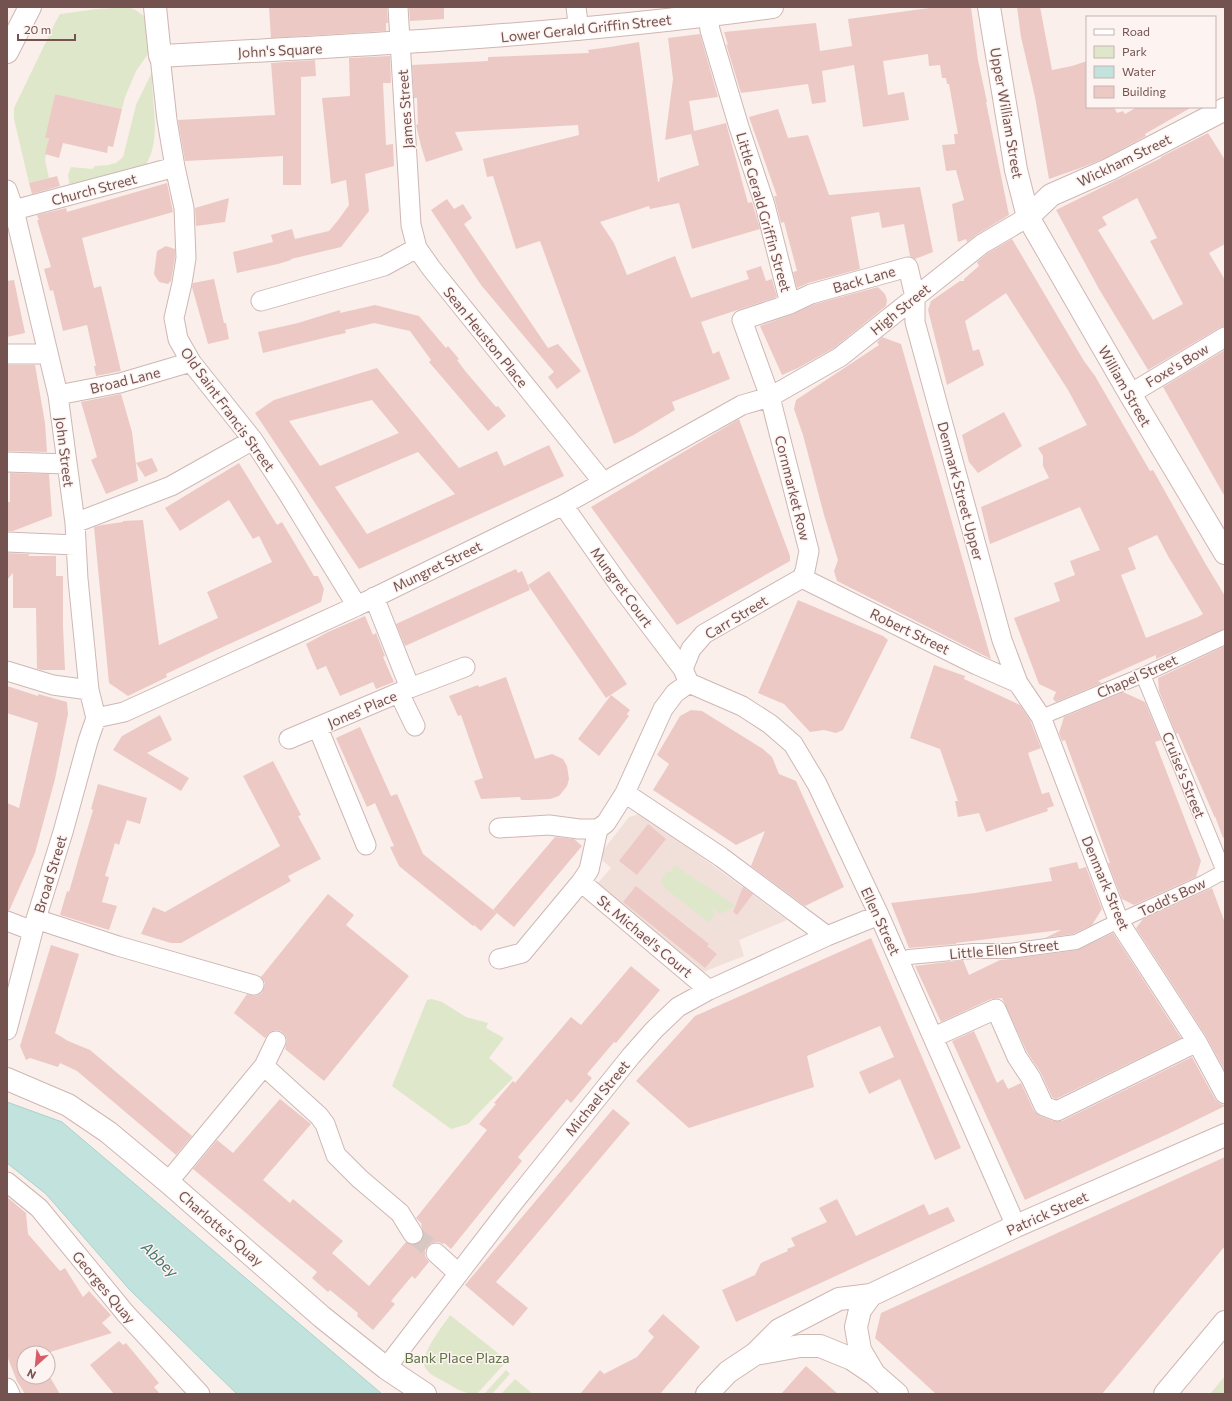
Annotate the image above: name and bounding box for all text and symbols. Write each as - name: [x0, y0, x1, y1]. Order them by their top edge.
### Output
- street label: Lower Gerald Griffin Street: [500, 11, 672, 45]
- scale bar: [18, 16, 75, 42]
- legend: [1086, 16, 1216, 108]
- text: 20 m: [24, 22, 51, 36]
- text: Road: [1122, 24, 1150, 38]
- street label: John's Square: [237, 39, 323, 61]
- text: Park: [1122, 44, 1148, 58]
- street label: Upper William Street: [987, 46, 1027, 180]
- text: Water: [1122, 64, 1156, 78]
- street label: James Street: [394, 68, 416, 149]
- text: Building: [1122, 84, 1166, 98]
- street label: Little Gerald Griffin Street: [733, 130, 795, 294]
- street label: Wickham Street: [1074, 130, 1174, 190]
- street label: Church Street: [49, 169, 139, 209]
- street label: Back Lane: [831, 262, 897, 296]
- street label: High Street: [867, 280, 934, 338]
- street label: Sean Heuston Place: [440, 283, 532, 391]
- street label: Foxe's Bow: [1142, 340, 1212, 390]
- street label: William Street: [1095, 343, 1155, 430]
- street label: Old Saint Francis Street: [177, 344, 279, 475]
- street label: Broad Lane: [88, 363, 162, 397]
- street label: John Street: [52, 416, 78, 488]
- street label: Denmark Street Upper: [934, 420, 988, 563]
- street label: Cornmarket Row: [772, 434, 814, 542]
- street label: Mungret Street: [389, 537, 485, 595]
- street label: Mungret Court: [587, 544, 657, 631]
- street label: Carr Street: [701, 591, 771, 642]
- street label: Robert Street: [867, 604, 953, 658]
- street label: Chapel Street: [1094, 651, 1180, 701]
- street label: Jones' Place: [325, 687, 399, 731]
- street label: Cruise's Street: [1159, 729, 1209, 821]
- street label: Broad Street: [30, 833, 70, 915]
- street label: Denmark Street: [1079, 833, 1134, 933]
- street label: Todd's Bow: [1135, 874, 1209, 920]
- street label: Ellen Street: [858, 884, 904, 958]
- street label: St. Michael's Court: [594, 891, 696, 981]
- street label: Little Ellen Street: [949, 936, 1060, 962]
- street label: Michael Street: [561, 1057, 633, 1139]
- street label: Charlotte's Quay: [175, 1187, 267, 1269]
- street label: Patrick Street: [1003, 1187, 1091, 1239]
- water label: Abbey: [137, 1237, 183, 1281]
- street label: Georges Quay: [69, 1247, 139, 1327]
- north arrow: [16, 1345, 56, 1385]
- park label: Bank Place Plaza: [404, 1349, 510, 1366]
- text: N: [25, 1367, 38, 1382]

